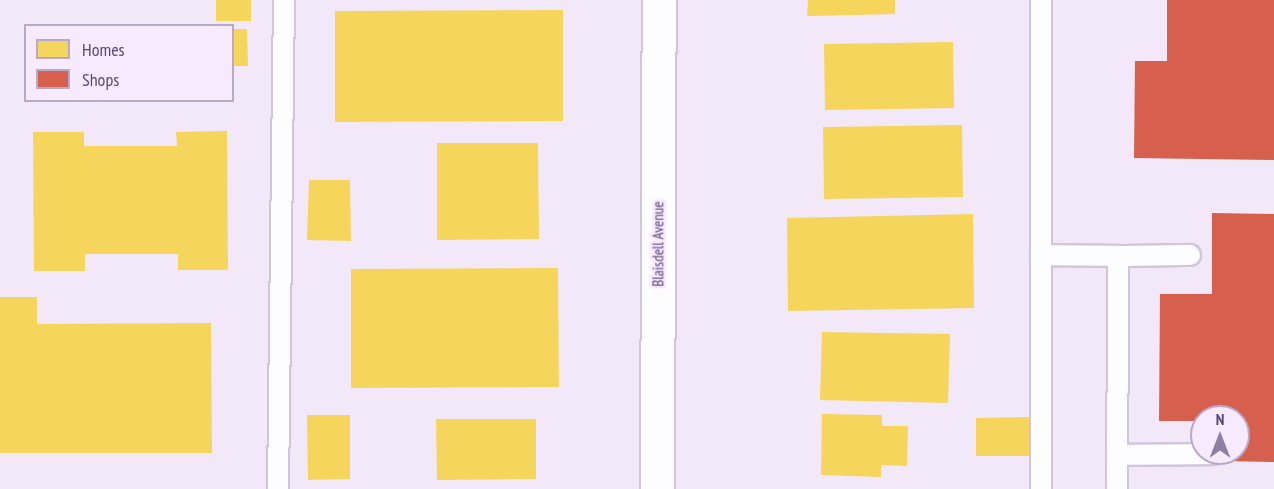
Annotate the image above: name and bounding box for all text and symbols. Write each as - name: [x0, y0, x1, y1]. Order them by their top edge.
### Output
- legend: [24, 24, 234, 102]
- text: Homes: [82, 38, 125, 61]
- text: Shops: [82, 68, 119, 91]
- street label: Blaisdell Avenue: [649, 201, 667, 287]
- north arrow: [1190, 405, 1250, 465]
- text: N: [1216, 409, 1224, 429]

